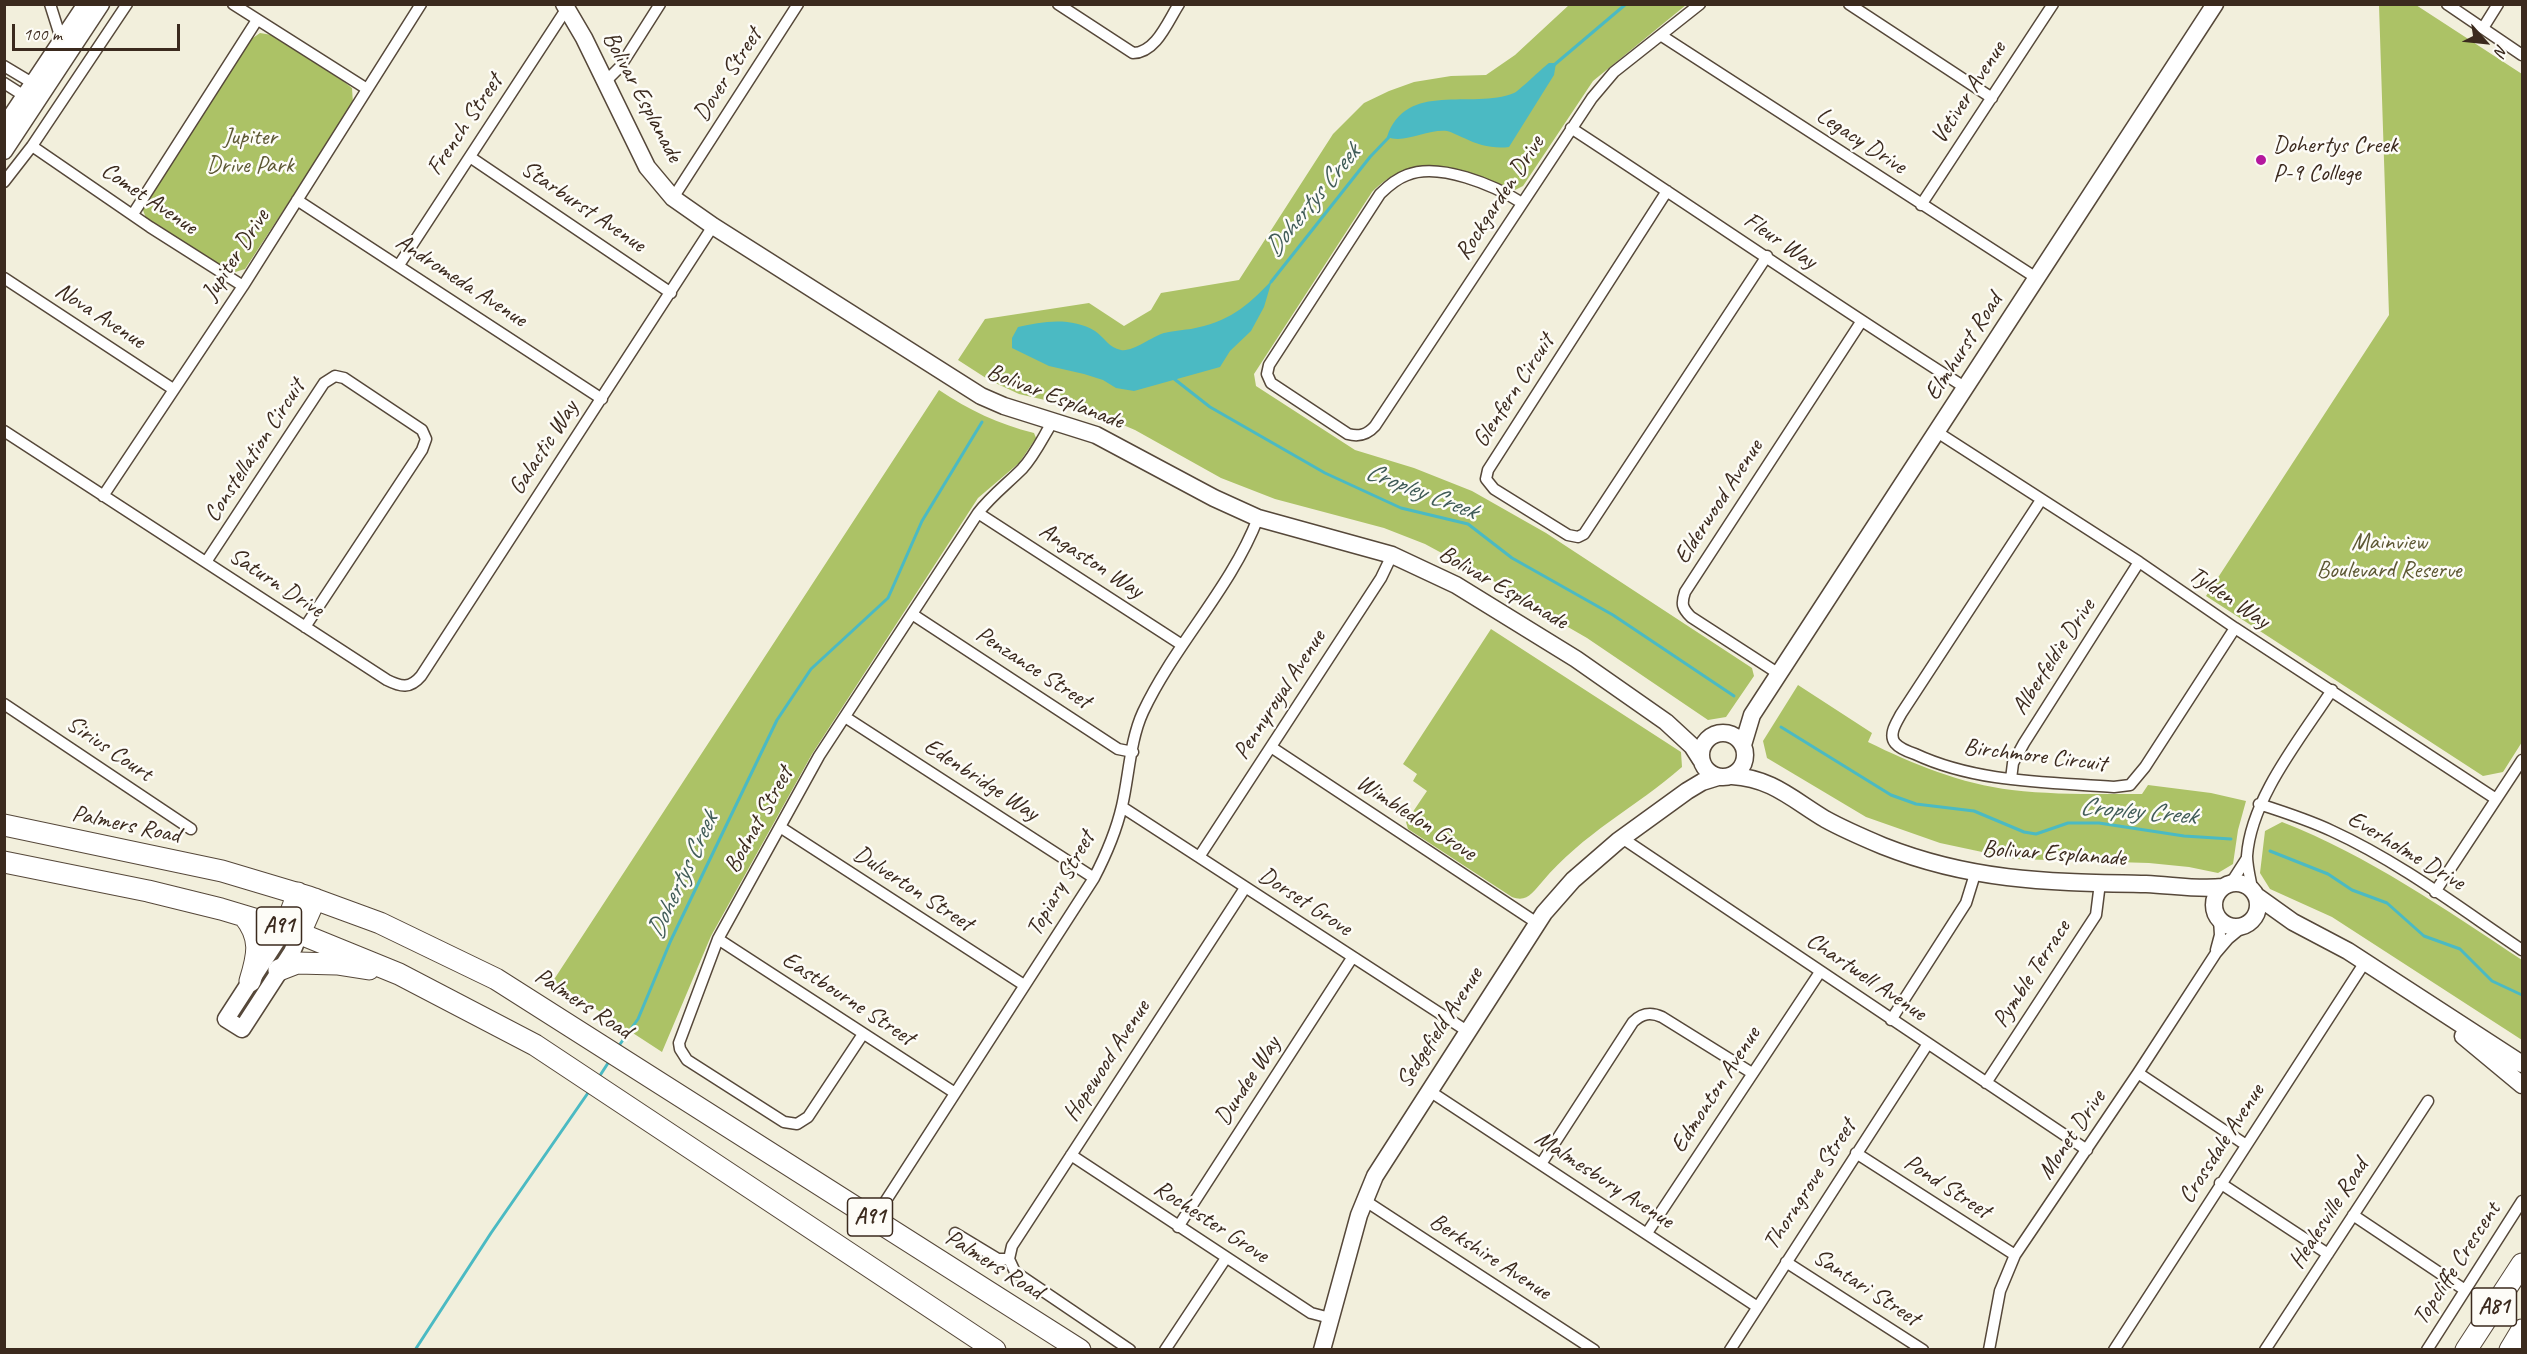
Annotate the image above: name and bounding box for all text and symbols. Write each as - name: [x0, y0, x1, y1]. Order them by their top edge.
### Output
- scale bar: [15, 12, 183, 50]
- north arrow: [2455, 12, 2515, 72]
- text: 100 m: [23, 23, 62, 45]
- street label: Dover Street: [687, 23, 769, 127]
- street label: Bolivar Esplanade: [596, 27, 688, 167]
- street label: Vetiver Avenue: [1925, 36, 2013, 150]
- text: N: [2490, 41, 2512, 59]
- street label: French Street: [421, 69, 509, 181]
- street label: Legacy Drive: [1811, 101, 1911, 181]
- park label: Jupiter Drive Park: [207, 124, 293, 180]
- street label: Rockgarden Drive: [1449, 131, 1551, 265]
- place label: Dohertys Creek P-9 College: [2273, 132, 2398, 188]
- water label: Dohertys Creek: [1258, 139, 1368, 263]
- marker: Dohertys Creek P-9 College: [2254, 153, 2268, 167]
- street label: Starburst Avenue: [515, 155, 651, 259]
- street label: Comet Avenue: [95, 156, 203, 242]
- street label: Jupiter Drive: [196, 204, 276, 306]
- street label: Fleur Way: [1738, 206, 1822, 276]
- street label: Andromeda Avenue: [390, 228, 532, 334]
- street label: Nova Avenue: [50, 276, 150, 356]
- street label: Elmhurst Road: [1919, 288, 2009, 406]
- street label: Glenfern Circuit: [1467, 329, 1561, 453]
- street label: Bolivar Esplanade: [983, 358, 1127, 436]
- street label: Constellation Circuit: [198, 374, 312, 528]
- street label: Galactic Way: [503, 395, 585, 501]
- street label: Elderwood Avenue: [1668, 434, 1770, 570]
- water label: Cropley Creek: [1361, 457, 1481, 527]
- street label: Angaston Way: [1034, 517, 1148, 605]
- park label: Mainview Boulevard Reserve: [2317, 529, 2461, 585]
- street label: Bolivar Esplanade: [1433, 540, 1573, 636]
- street label: Saturn Drive: [223, 542, 329, 624]
- street label: Tylden Way: [2183, 561, 2275, 635]
- street label: Alberfeldie Drive: [2006, 594, 2102, 720]
- street label: Penzance Street: [970, 620, 1096, 716]
- street label: Pennyroyal Avenue: [1228, 625, 1332, 765]
- street label: Sirius Court: [60, 710, 158, 788]
- street label: Edenbridge Way: [918, 732, 1044, 828]
- street label: Birchmore Circuit: [1962, 733, 2108, 779]
- street label: Bodnat Street: [718, 762, 800, 878]
- street label: Wimbledon Grove: [1351, 769, 1481, 867]
- water label: Cropley Creek: [2079, 791, 2197, 833]
- street label: Palmers Road: [69, 799, 183, 851]
- street label: Everholme Drive: [2342, 805, 2470, 897]
- water label: Dohertys Creek: [640, 808, 726, 944]
- street label: Topiary Street: [1020, 826, 1102, 942]
- street label: Bolivar Esplanade: [1981, 835, 2127, 873]
- street label: Dulverton Street: [848, 840, 978, 938]
- street label: Dorset Grove: [1253, 861, 1357, 943]
- road number: A91: [256, 907, 302, 945]
- street label: Pymble Terrace: [1987, 915, 2077, 1033]
- street label: Chartwell Avenue: [1800, 926, 1932, 1028]
- street label: Eastbourne Street: [776, 945, 920, 1053]
- street label: Palmers Road: [529, 962, 637, 1046]
- street label: Sedgefield Avenue: [1390, 962, 1490, 1094]
- street label: Hopewood Avenue: [1057, 995, 1157, 1127]
- street label: Edmonton Avenue: [1665, 1022, 1767, 1158]
- street label: Dundee Way: [1209, 1031, 1287, 1131]
- street label: Crossdale Avenue: [2173, 1079, 2271, 1209]
- street label: Monet Drive: [2032, 1085, 2112, 1185]
- street label: Thorngrove Street: [1757, 1114, 1863, 1256]
- street label: Malmesbury Avenue: [1529, 1124, 1679, 1236]
- street label: Pond Street: [1898, 1148, 1996, 1226]
- street label: Healesville Road: [2283, 1154, 2375, 1274]
- street label: Rochester Grove: [1148, 1174, 1274, 1270]
- street label: Topcliffe Crescent: [2407, 1197, 2507, 1331]
- road number: A91: [848, 1198, 892, 1236]
- street label: Berkshire Avenue: [1424, 1207, 1556, 1307]
- street label: Palmers Road: [940, 1224, 1048, 1306]
- street label: Santari Street: [1807, 1243, 1925, 1333]
- road number: A81: [2472, 1288, 2516, 1326]

